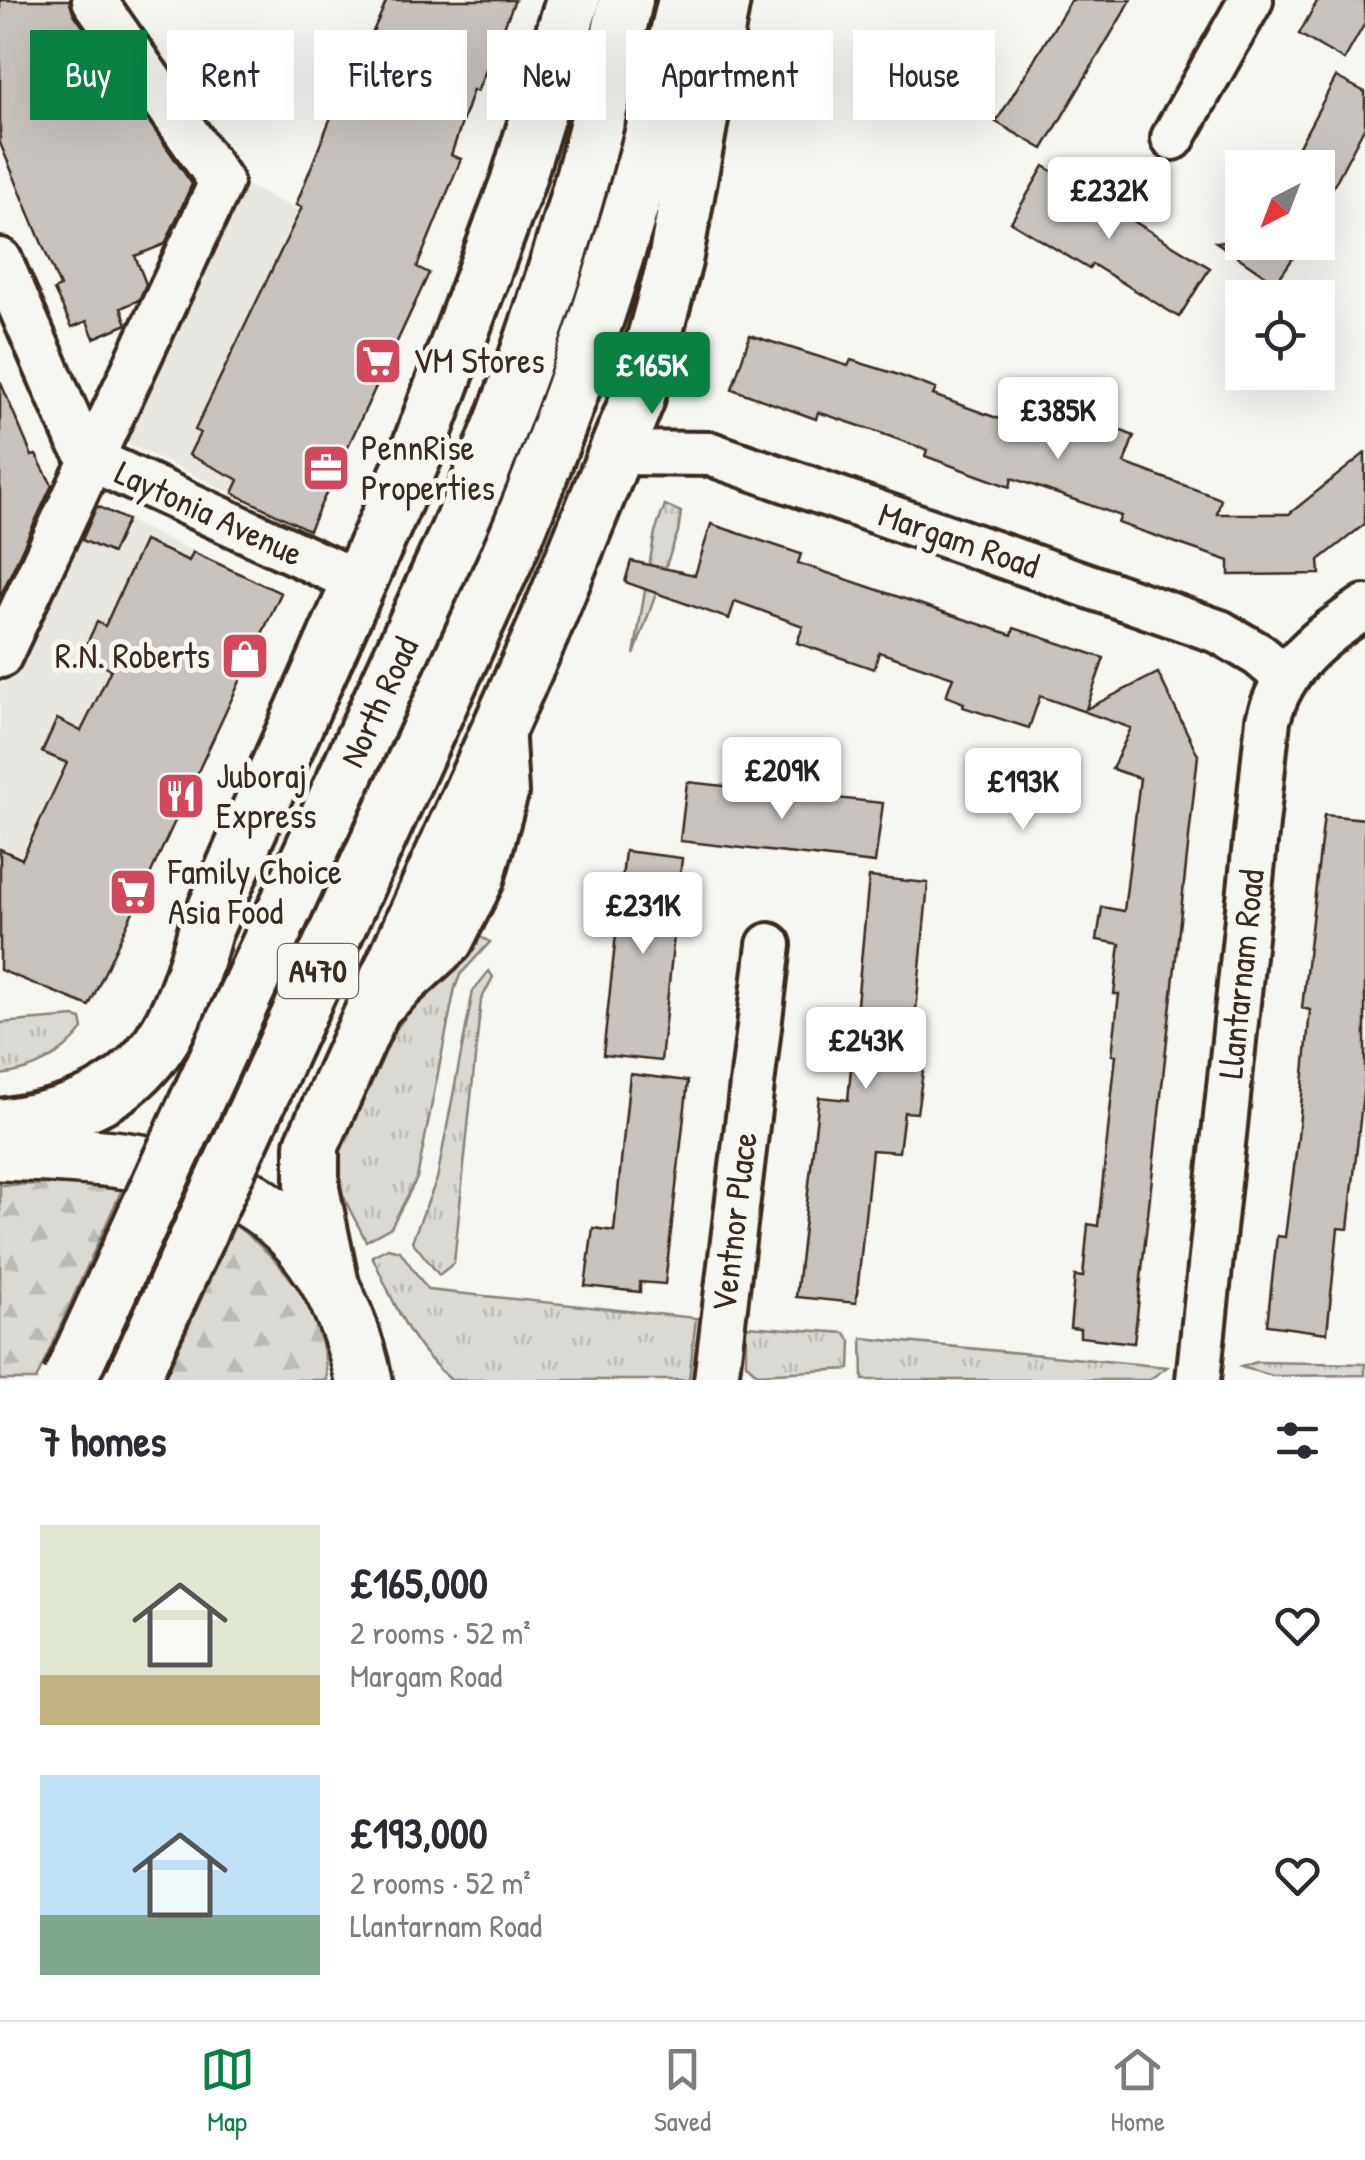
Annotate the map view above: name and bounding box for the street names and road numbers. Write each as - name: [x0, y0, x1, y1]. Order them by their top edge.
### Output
- street label: Laytonia Avenue: [108, 449, 311, 577]
- street label: Margam Road: [873, 490, 1046, 589]
- street label: North Road: [328, 629, 429, 774]
- street label: Llantarnam Road: [1206, 867, 1275, 1081]
- road number: A470: [278, 944, 358, 998]
- street label: Ventnor Place: [699, 1130, 768, 1314]

